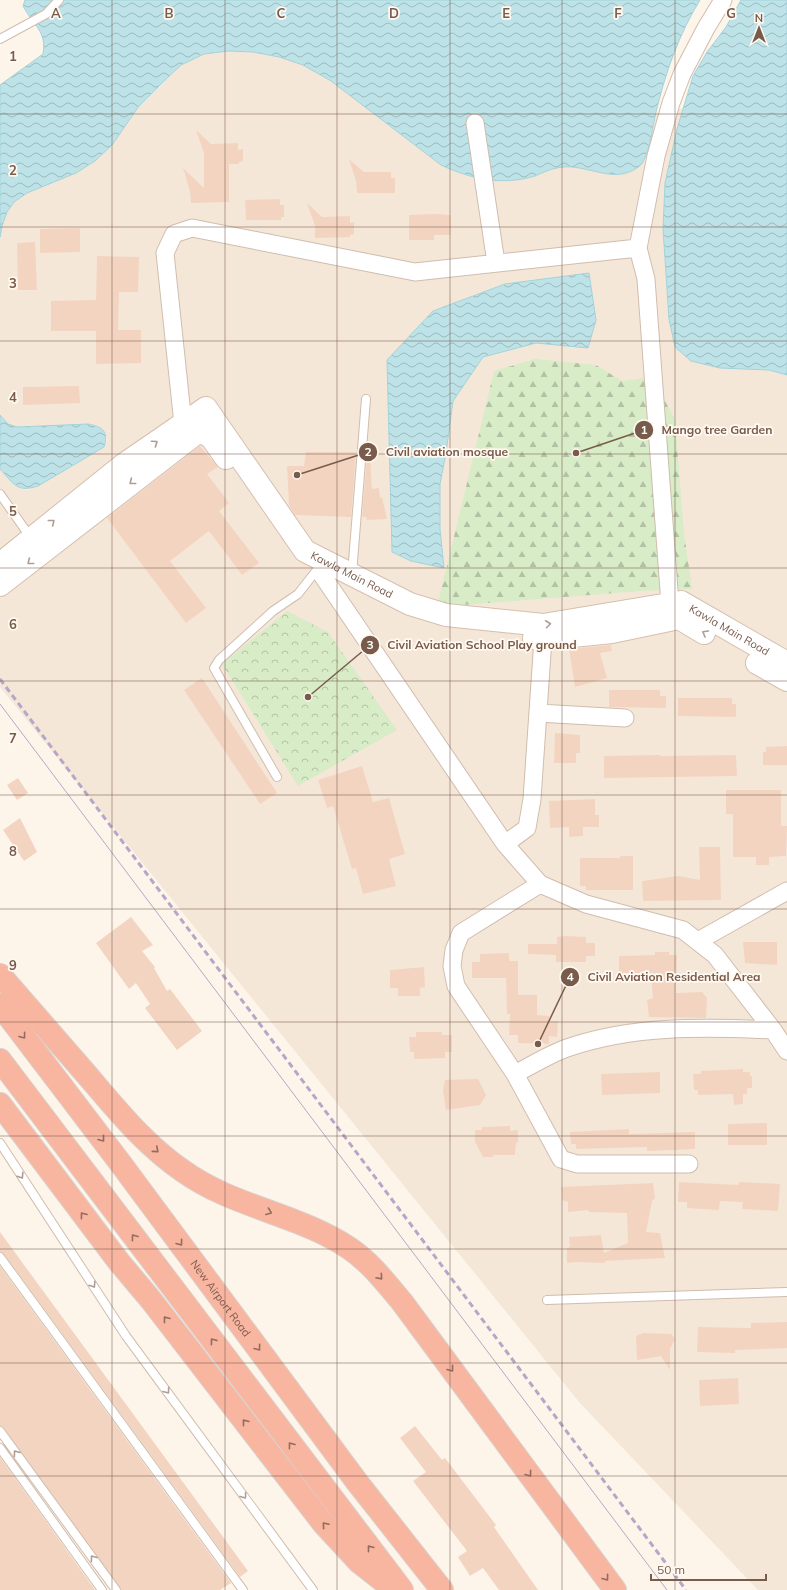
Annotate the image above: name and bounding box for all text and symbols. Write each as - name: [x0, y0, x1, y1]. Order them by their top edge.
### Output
- text: A: [51, 5, 61, 21]
- text: B: [165, 5, 174, 21]
- text: C: [277, 5, 286, 21]
- text: D: [389, 5, 399, 21]
- text: E: [502, 5, 510, 21]
- text: F: [614, 5, 622, 21]
- text: G: [726, 5, 736, 21]
- north arrow: [739, 8, 779, 48]
- text: N: [755, 11, 763, 25]
- text: 1: [9, 48, 17, 64]
- text: 2: [9, 162, 17, 178]
- text: 3: [9, 275, 17, 291]
- text: 4: [9, 389, 17, 405]
- callout: Mango tree Garden: [634, 418, 781, 442]
- text: 1: [640, 422, 648, 437]
- text: Mango tree Garden: [662, 422, 772, 437]
- callout: Civil aviation mosque: [358, 440, 516, 464]
- one-way arrow: [151, 441, 158, 448]
- text: 2: [364, 444, 372, 459]
- text: Civil aviation mosque: [386, 444, 509, 459]
- one-way arrow: [130, 478, 137, 485]
- text: 5: [9, 503, 17, 519]
- one-way arrow: [48, 520, 55, 527]
- street label: Kawla Main Road: [308, 548, 395, 601]
- one-way arrow: [27, 557, 34, 564]
- street label: Kawla Main Road: [687, 601, 772, 658]
- text: 6: [9, 616, 17, 632]
- one-way arrow: [545, 620, 551, 629]
- one-way arrow: [701, 630, 709, 637]
- callout: Civil Aviation School Play ground: [360, 633, 585, 657]
- text: 3: [366, 637, 374, 652]
- text: Civil Aviation School Play ground: [387, 637, 577, 652]
- text: 7: [9, 730, 17, 746]
- text: 8: [9, 843, 17, 859]
- text: 9: [9, 957, 17, 973]
- callout: Civil Aviation Residential Area: [560, 965, 769, 989]
- text: 4: [566, 969, 574, 984]
- text: Civil Aviation Residential Area: [588, 969, 760, 984]
- one-way arrow: [19, 1032, 26, 1039]
- one-way arrow: [98, 1135, 105, 1142]
- one-way arrow: [151, 1146, 159, 1153]
- one-way arrow: [17, 1172, 24, 1179]
- one-way arrow: [266, 1208, 273, 1216]
- one-way arrow: [80, 1212, 88, 1219]
- one-way arrow: [131, 1234, 139, 1241]
- one-way arrow: [175, 1239, 182, 1246]
- street label: New Airport Road: [188, 1257, 254, 1339]
- one-way arrow: [375, 1272, 382, 1279]
- one-way arrow: [88, 1280, 95, 1287]
- one-way arrow: [164, 1317, 171, 1324]
- one-way arrow: [210, 1338, 217, 1345]
- one-way arrow: [253, 1343, 260, 1350]
- one-way arrow: [446, 1365, 453, 1372]
- one-way arrow: [162, 1387, 169, 1394]
- one-way arrow: [243, 1419, 250, 1426]
- one-way arrow: [289, 1442, 296, 1449]
- one-way arrow: [14, 1451, 21, 1458]
- one-way arrow: [524, 1469, 531, 1476]
- one-way arrow: [239, 1492, 247, 1499]
- one-way arrow: [322, 1522, 329, 1529]
- one-way arrow: [367, 1545, 374, 1552]
- one-way arrow: [91, 1556, 98, 1563]
- scale bar: [651, 1556, 766, 1582]
- text: 50 m: [657, 1562, 685, 1577]
- one-way arrow: [601, 1574, 608, 1581]

